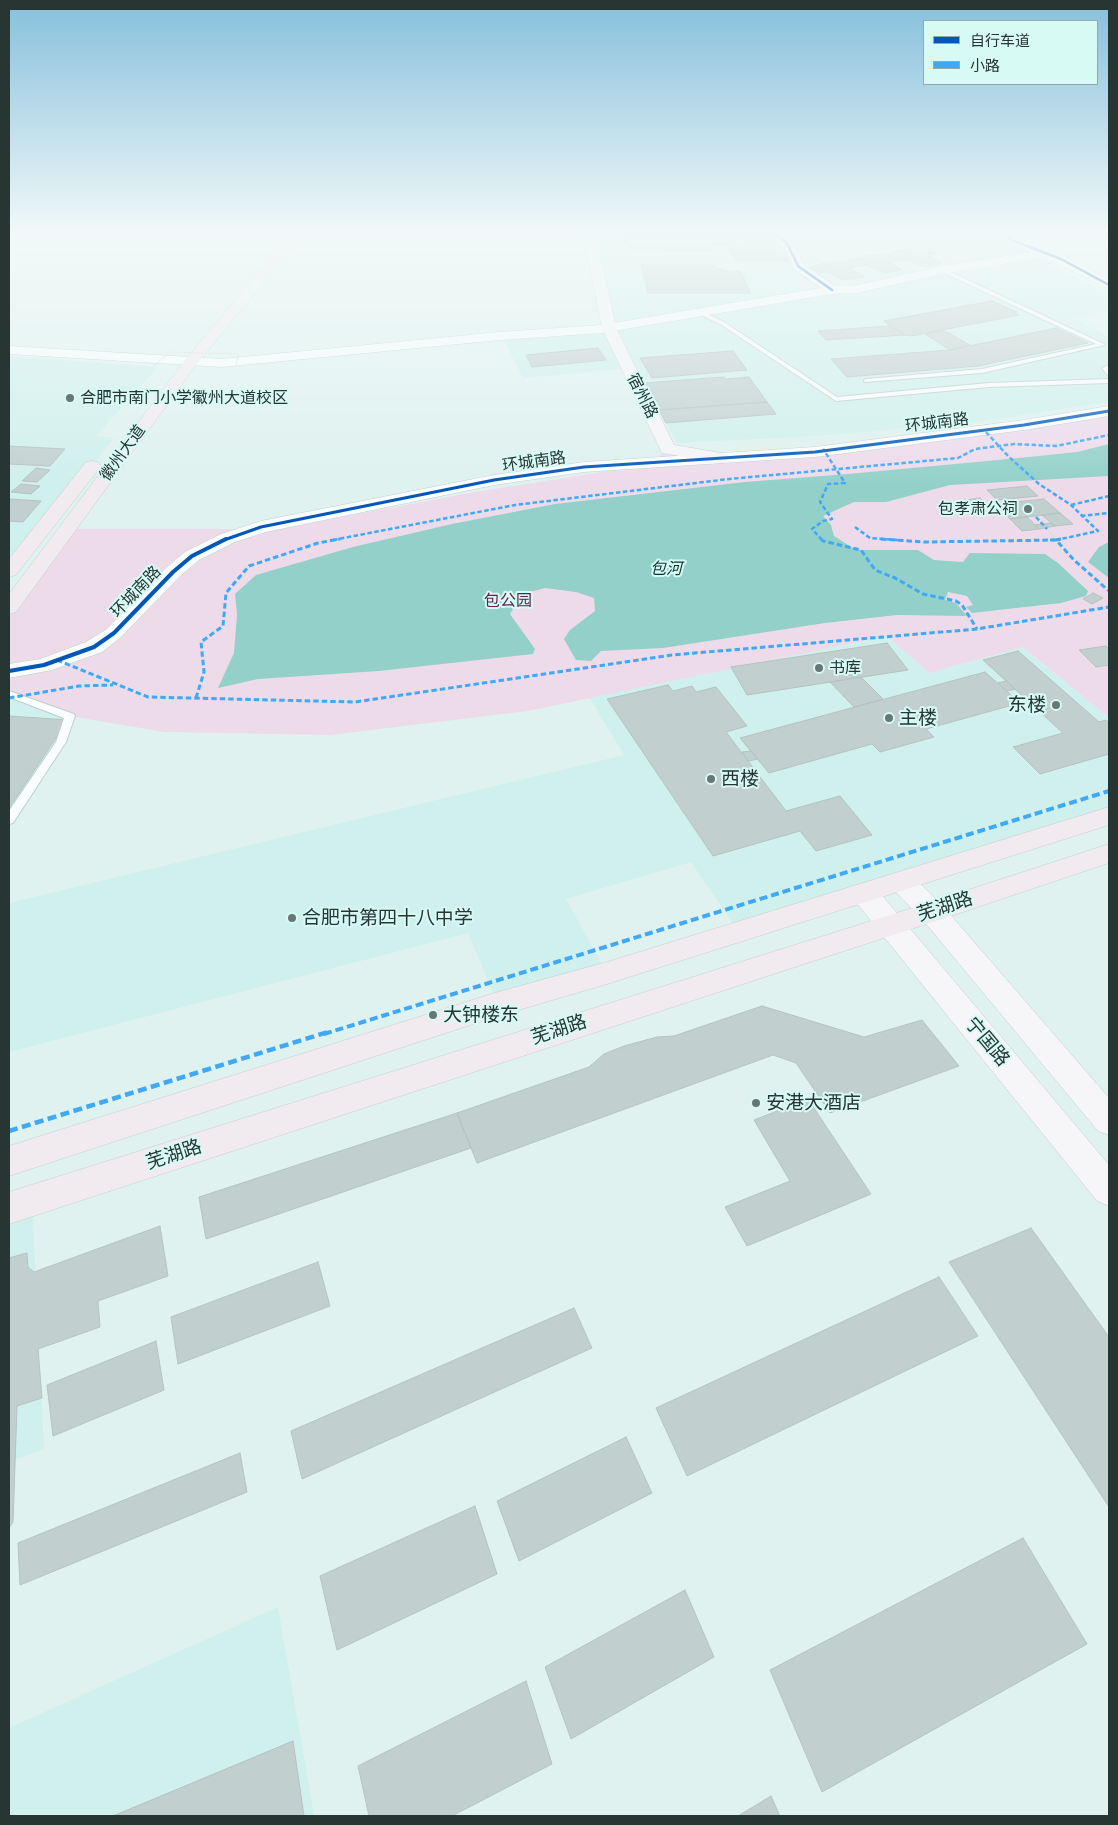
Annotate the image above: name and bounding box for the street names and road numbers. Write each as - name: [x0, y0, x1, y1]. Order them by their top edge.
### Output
- street label: 宿州路: [623, 370, 661, 422]
- street label: 环城南路: [904, 410, 970, 436]
- street label: 徽州大道: [96, 421, 150, 485]
- street label: 环城南路: [501, 448, 567, 476]
- street label: 环城南路: [107, 562, 165, 622]
- street label: 芜湖路: [914, 887, 976, 927]
- street label: 芜湖路: [528, 1010, 590, 1050]
- street label: 宁国路: [960, 1013, 1014, 1071]
- street label: 芜湖路: [143, 1135, 205, 1175]

